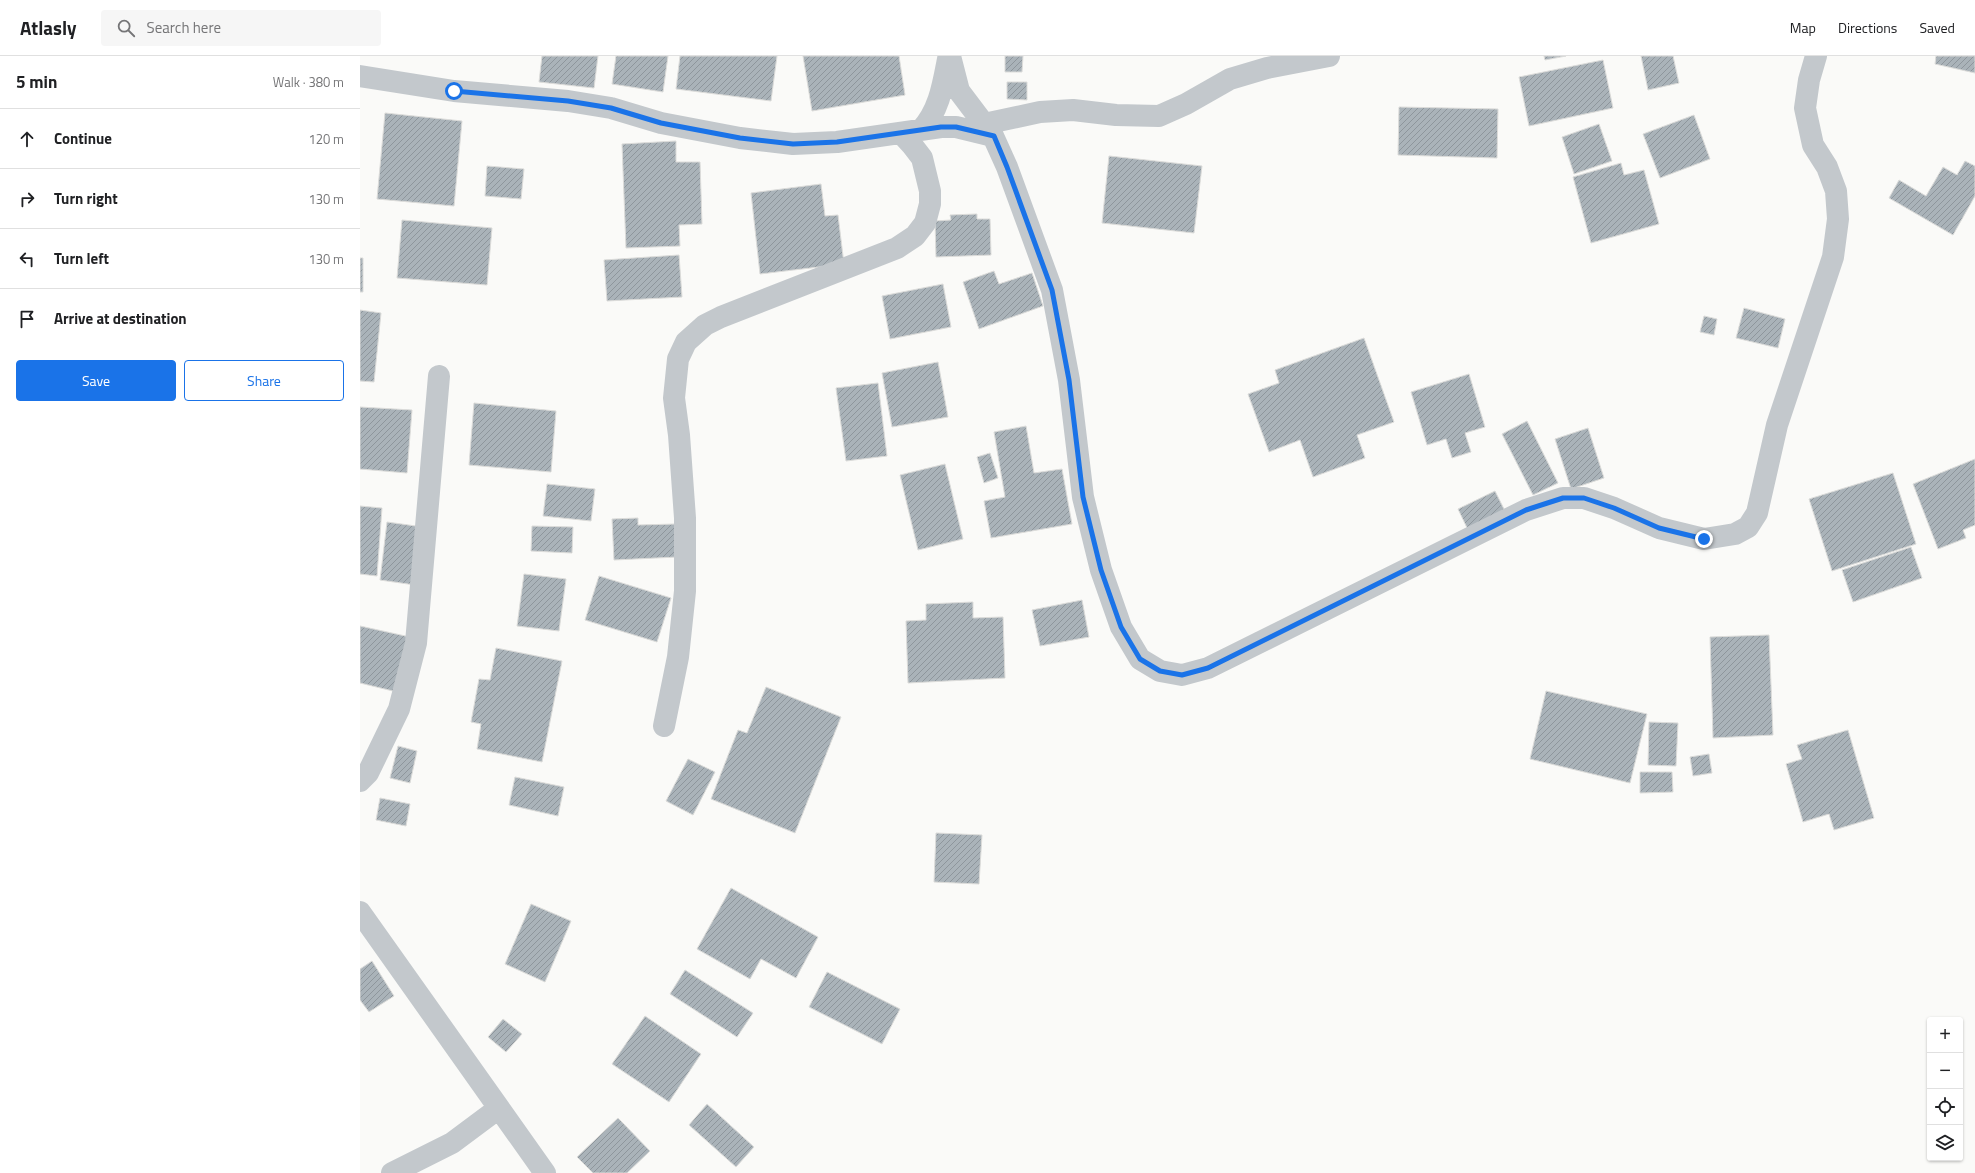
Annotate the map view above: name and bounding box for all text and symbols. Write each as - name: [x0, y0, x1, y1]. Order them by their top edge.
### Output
- search box: [101, 10, 381, 46]
- text: Atlasly: [20, 13, 77, 42]
- text: Search here: [147, 16, 221, 39]
- icon: search: [115, 17, 137, 39]
- text: Map: [1790, 17, 1816, 38]
- text: Directions: [1838, 17, 1897, 38]
- text: Saved: [1919, 17, 1955, 38]
- text: 5 min: [16, 69, 57, 95]
- text: Walk · 380 m: [273, 72, 344, 92]
- route start: [445, 82, 463, 100]
- text: Continue: [54, 127, 112, 150]
- icon: ahead: [16, 128, 38, 150]
- text: 120 m: [308, 129, 344, 149]
- text: Turn right: [54, 187, 118, 210]
- icon: right: [16, 188, 38, 210]
- text: 130 m: [308, 189, 344, 209]
- text: Turn left: [54, 247, 109, 270]
- icon: left: [16, 248, 38, 270]
- text: 130 m: [308, 249, 344, 269]
- text: Arrive at destination: [54, 307, 187, 330]
- icon: arrive: [16, 308, 38, 330]
- button: Save: [16, 360, 176, 401]
- button: Share: [184, 360, 344, 401]
- route end: [1695, 530, 1713, 548]
- map controls: [1927, 1017, 1963, 1161]
- button: +: [1927, 1017, 1963, 1053]
- button: −: [1927, 1053, 1963, 1089]
- button: locate: [1927, 1089, 1963, 1125]
- button: layers: [1927, 1125, 1963, 1161]

